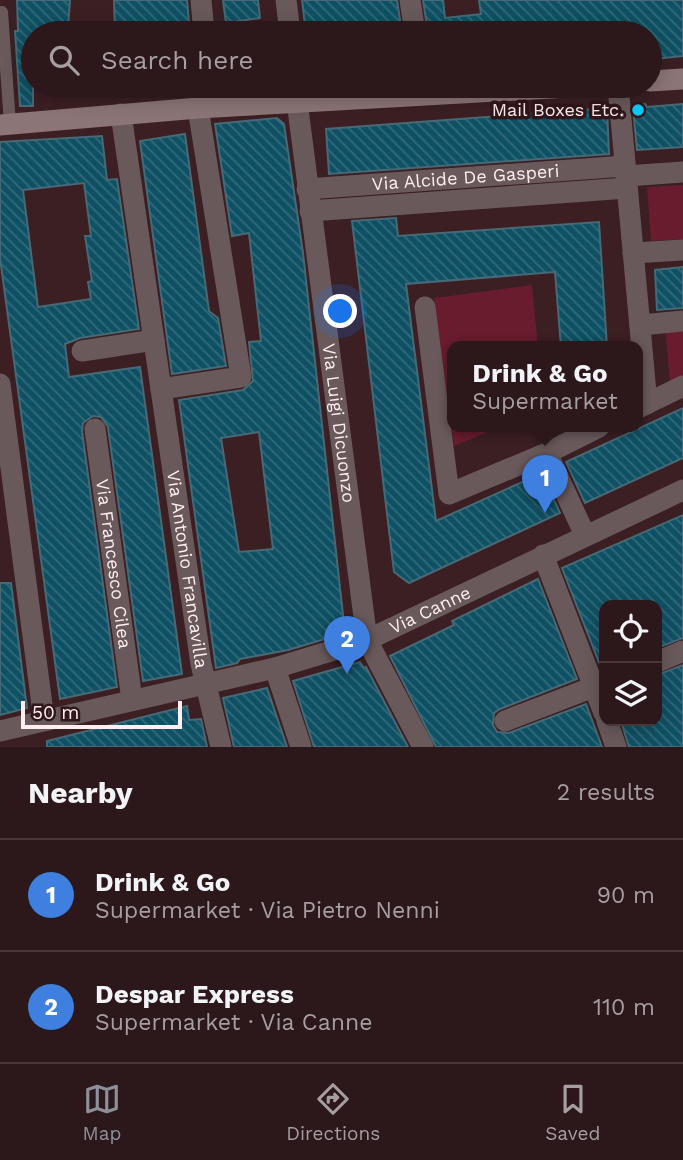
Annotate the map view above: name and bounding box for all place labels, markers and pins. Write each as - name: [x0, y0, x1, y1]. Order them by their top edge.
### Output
- place label: Mail Boxes Etc.: [492, 99, 624, 120]
- marker: Mail Boxes Etc.: [630, 102, 646, 118]
- pin: 1: [522, 455, 568, 513]
- pin: 2: [324, 616, 370, 674]

